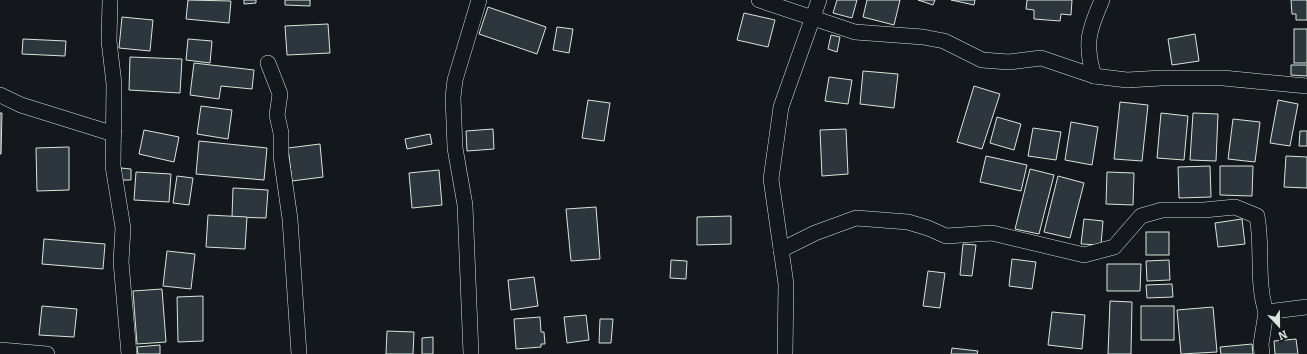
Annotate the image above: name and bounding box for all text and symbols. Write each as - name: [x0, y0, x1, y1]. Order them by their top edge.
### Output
- north arrow: [1259, 306, 1299, 346]
- text: N: [1276, 327, 1289, 343]

